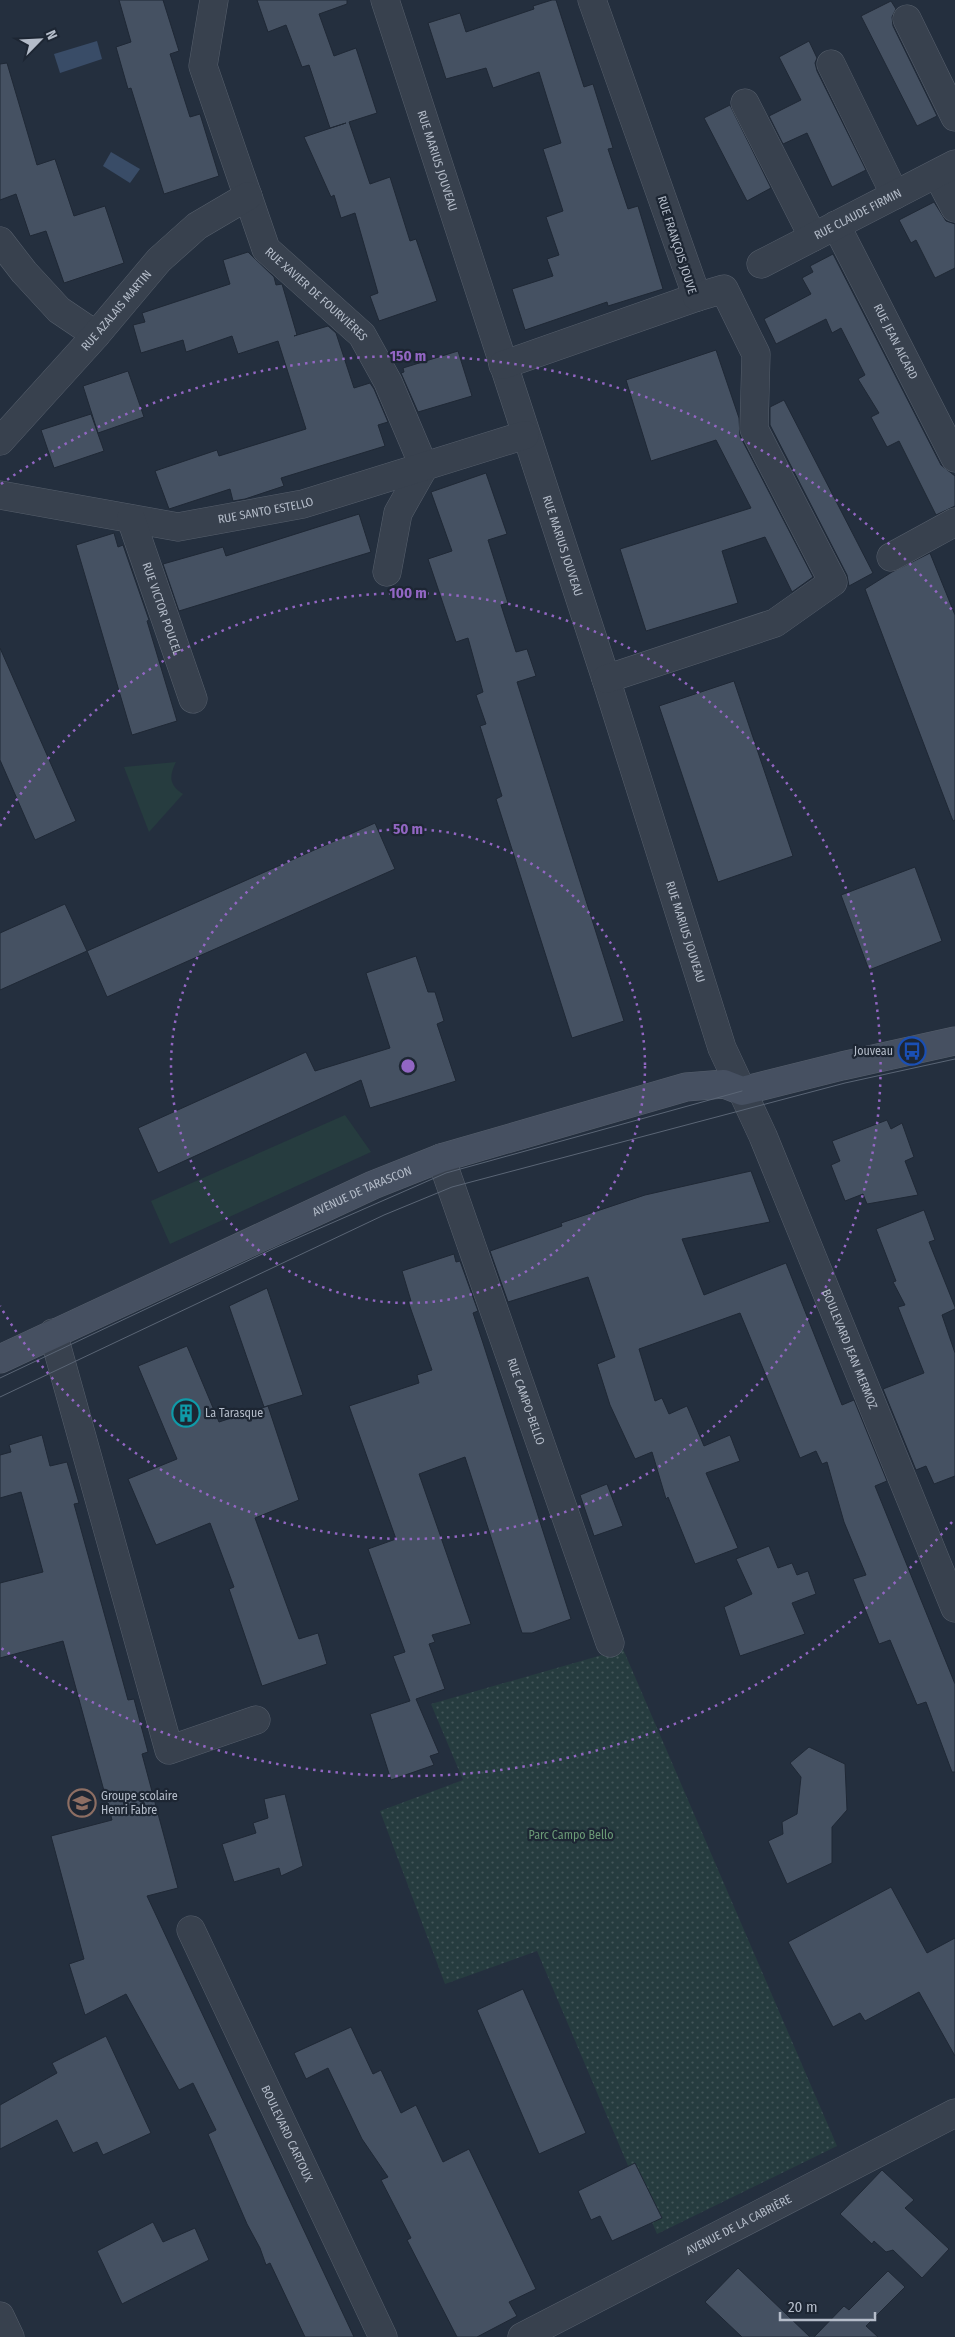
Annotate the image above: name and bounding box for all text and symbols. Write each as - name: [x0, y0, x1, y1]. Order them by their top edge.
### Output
- north arrow: [15, 15, 65, 65]
- text: N: [42, 28, 61, 42]
- street label: RUE MARIUS JOUVEAU: [414, 109, 460, 213]
- street label: RUE CLAUDE FIRMIN: [812, 186, 904, 242]
- street label: RUE FRANÇOIS JOUVE: [655, 194, 700, 296]
- street label: RUE XAVIER DE FOURVIÈRES: [262, 245, 371, 343]
- street label: RUE AZALAIS MARTIN: [78, 267, 154, 353]
- street label: RUE JEAN AICARD: [871, 302, 921, 382]
- text: 150 m: [390, 347, 426, 365]
- street label: RUE SANTO ESTELLO: [217, 494, 315, 527]
- street label: RUE MARIUS JOUVEAU: [540, 494, 586, 598]
- street label: RUE VICTOR POUCEL: [139, 561, 185, 658]
- text: 100 m: [389, 584, 427, 602]
- text: 50 m: [393, 820, 423, 838]
- street label: RUE MARIUS JOUVEAU: [663, 879, 708, 984]
- bus stop icon: Jouveau: [897, 1036, 927, 1066]
- place label: Jouveau: [854, 1044, 893, 1058]
- centre of rings: [399, 1057, 417, 1075]
- street label: AVENUE DE TARASCON: [310, 1163, 414, 1219]
- street label: BOULEVARD JEAN MERMOZ: [819, 1287, 880, 1411]
- street label: RUE CAMPO-BELLO: [504, 1356, 547, 1447]
- building icon: La Tarasque: [171, 1398, 201, 1428]
- place label: La Tarasque: [205, 1406, 263, 1420]
- school or university icon: Groupe scolaire Henri Fabre: [67, 1788, 97, 1818]
- place label: Groupe scolaire Henri Fabre: [101, 1789, 178, 1817]
- park label: Parc Campo Bello: [528, 1828, 614, 1842]
- street label: BOULEVARD CARTOUX: [258, 2083, 316, 2184]
- street label: AVENUE DE LA CABRIÈRE: [683, 2192, 794, 2258]
- scale bar: [780, 2290, 875, 2322]
- text: 20 m: [788, 2298, 818, 2316]

